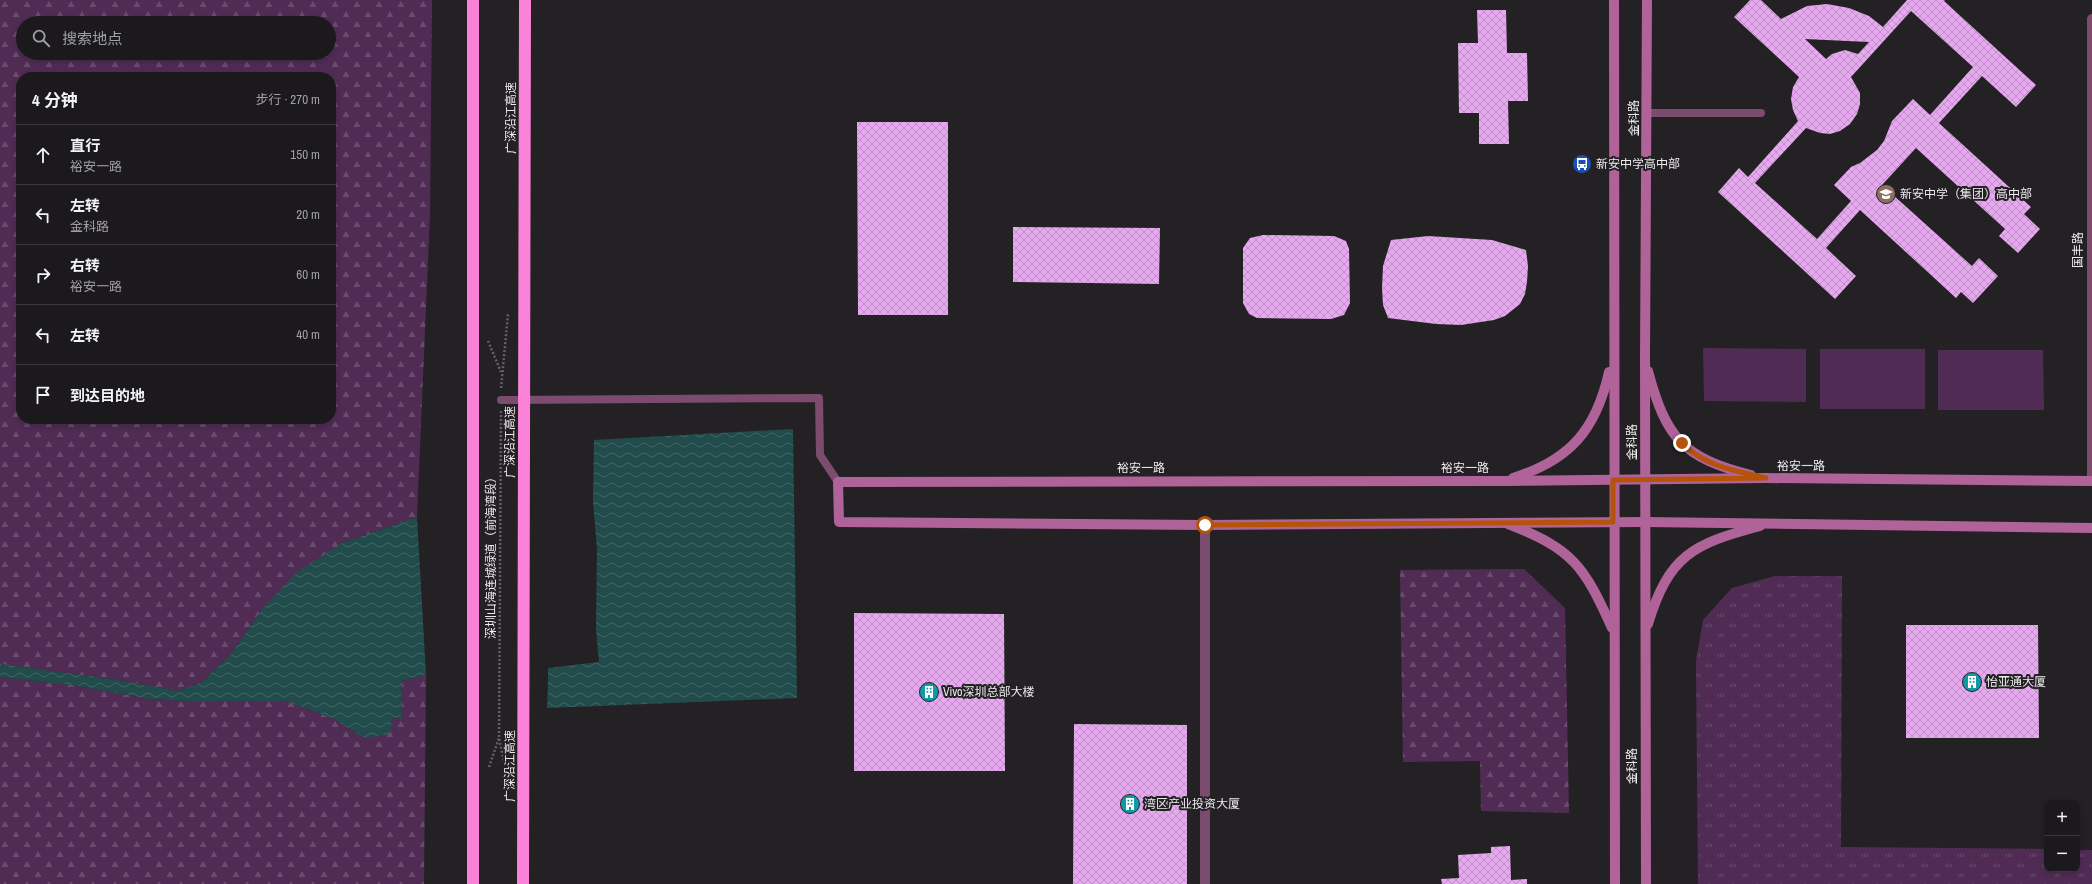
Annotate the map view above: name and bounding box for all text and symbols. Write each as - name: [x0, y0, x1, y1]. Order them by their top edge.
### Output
- search box: [16, 16, 336, 60]
- icon: search: [30, 27, 52, 49]
- text: 搜索地点: [62, 28, 122, 49]
- street label: 广深沿江高速: [503, 82, 519, 154]
- text: 4 分钟: [32, 88, 78, 111]
- text: 步行 · 270 m: [255, 91, 320, 108]
- street label: 金科路: [1626, 100, 1642, 136]
- text: 直行: [70, 135, 100, 156]
- icon: ahead: [32, 144, 54, 166]
- text: 150 m: [290, 146, 320, 163]
- bus stop icon: 新安中学高中部: [1571, 153, 1593, 175]
- place label: 新安中学高中部: [1596, 156, 1680, 172]
- text: 裕安一路: [70, 158, 122, 175]
- school or university icon: 新安中学（集团）高中部: [1875, 183, 1897, 205]
- place label: 新安中学（集团）高中部: [1900, 186, 2032, 202]
- text: 左转: [70, 195, 100, 216]
- icon: left: [32, 204, 54, 226]
- text: 20 m: [296, 206, 320, 223]
- text: 金科路: [70, 218, 109, 235]
- street label: 国丰路: [2070, 232, 2086, 268]
- text: 右转: [70, 255, 100, 276]
- icon: right: [32, 264, 54, 286]
- text: 60 m: [296, 266, 320, 283]
- text: 裕安一路: [70, 278, 122, 295]
- icon: left: [32, 324, 54, 346]
- text: 左转: [70, 325, 100, 346]
- text: 40 m: [296, 326, 320, 343]
- icon: arrive: [32, 384, 54, 406]
- text: 到达目的地: [70, 385, 145, 406]
- street label: 广深沿江高速: [502, 406, 518, 478]
- street label: 金科路: [1624, 424, 1640, 460]
- route end: [1673, 434, 1691, 452]
- street label: 裕安一路: [1777, 458, 1825, 474]
- street label: 裕安一路: [1117, 460, 1165, 476]
- street label: 裕安一路: [1441, 460, 1489, 476]
- street label: 深圳山海连城绿道（前海湾段）: [483, 471, 499, 639]
- route start: [1196, 516, 1214, 534]
- building icon: 怡亚通大厦: [1961, 671, 1983, 693]
- place label: 怡亚通大厦: [1986, 674, 2046, 690]
- building icon: Vivo深圳总部大楼: [918, 681, 940, 703]
- place label: Vivo深圳总部大楼: [943, 684, 1035, 700]
- street label: 广深沿江高速: [502, 730, 518, 802]
- street label: 金科路: [1624, 748, 1640, 784]
- building icon: 湾区产业投资大厦: [1119, 793, 1141, 815]
- place label: 湾区产业投资大厦: [1144, 796, 1240, 812]
- map controls: [2044, 800, 2080, 872]
- button: +: [2044, 800, 2080, 836]
- button: −: [2044, 836, 2080, 872]

